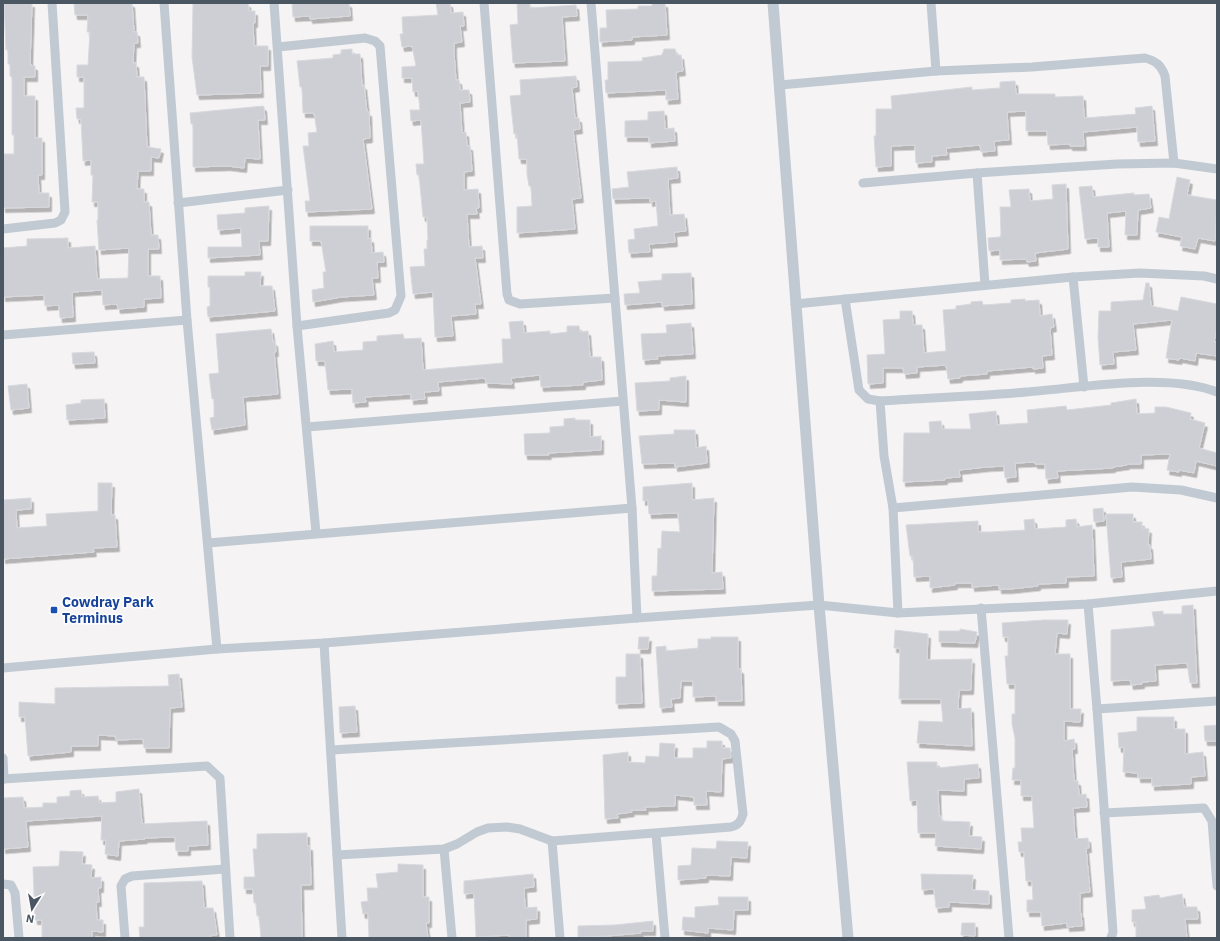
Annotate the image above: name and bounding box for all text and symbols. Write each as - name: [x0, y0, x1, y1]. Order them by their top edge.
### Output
- place label: Cowdray Park Terminus: [62, 593, 155, 627]
- marker: Cowdray Park Terminus: [49, 605, 59, 615]
- north arrow: [12, 889, 52, 929]
- text: N: [25, 911, 35, 926]

